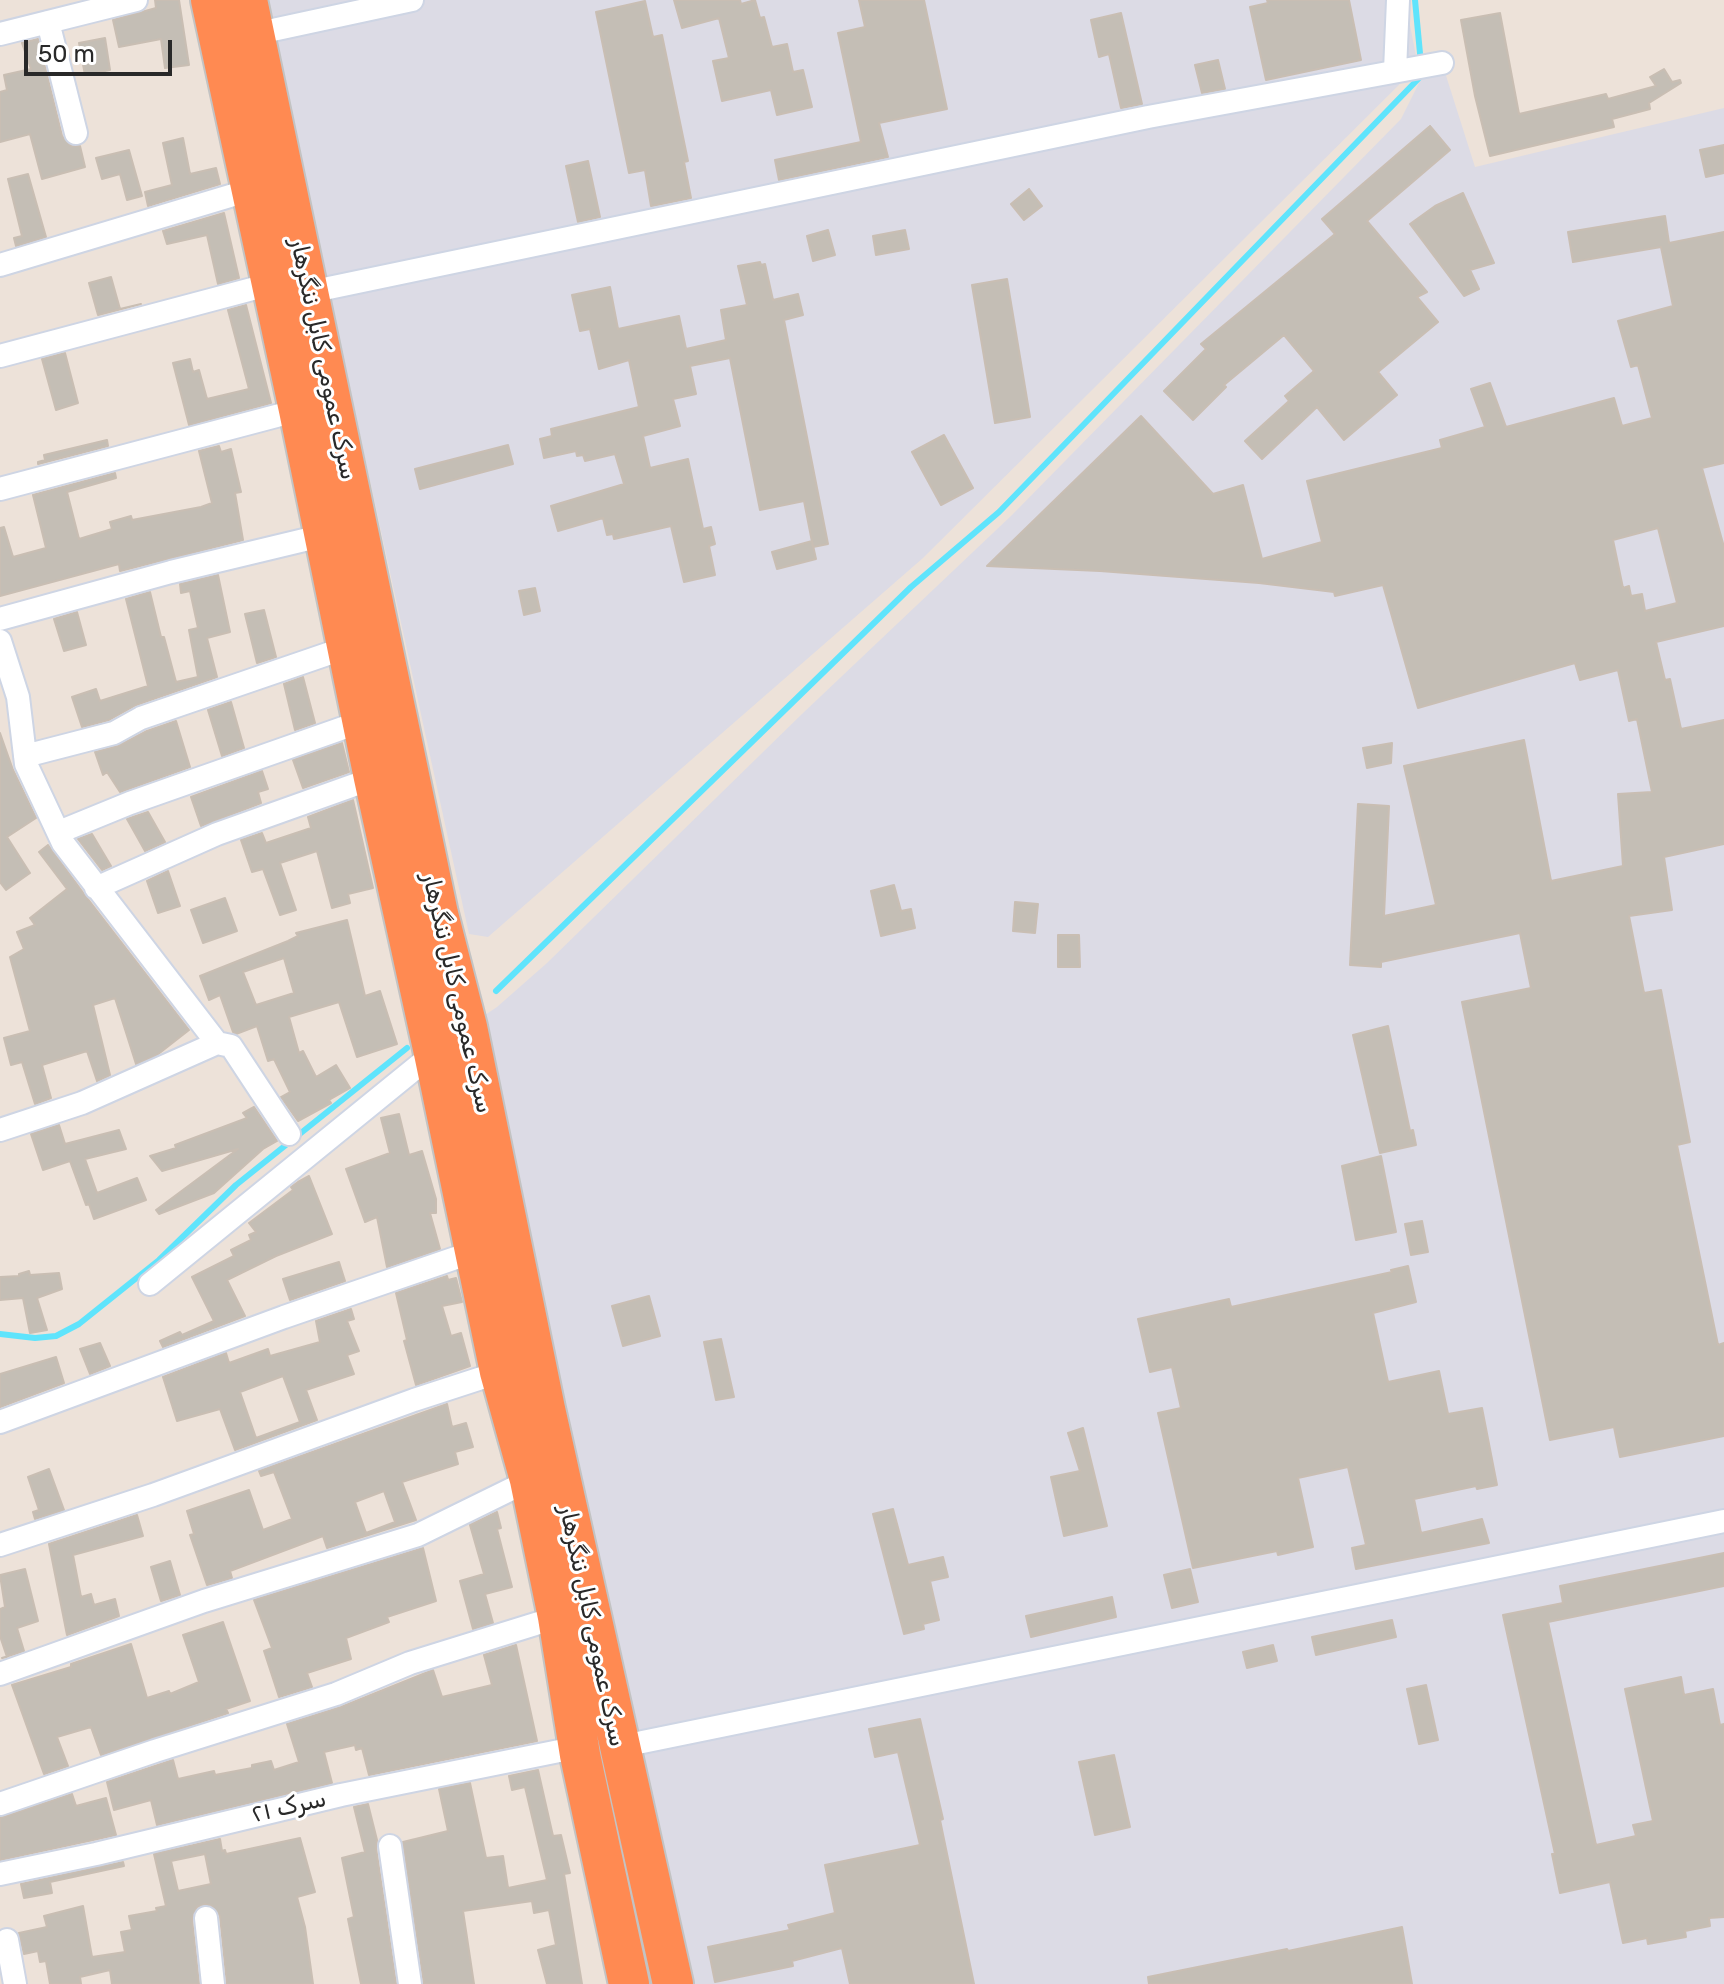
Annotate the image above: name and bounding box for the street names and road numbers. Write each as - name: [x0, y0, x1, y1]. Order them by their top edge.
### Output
- street label: سرک عمومی کابل ننگرهار: [283, 236, 363, 482]
- street label: سرک عمومی کابل ننگرهار: [415, 870, 499, 1116]
- street label: سرک عمومی کابل ننگرهار: [552, 1503, 632, 1749]
- street label: سرک ۲۱: [249, 1784, 329, 1830]

